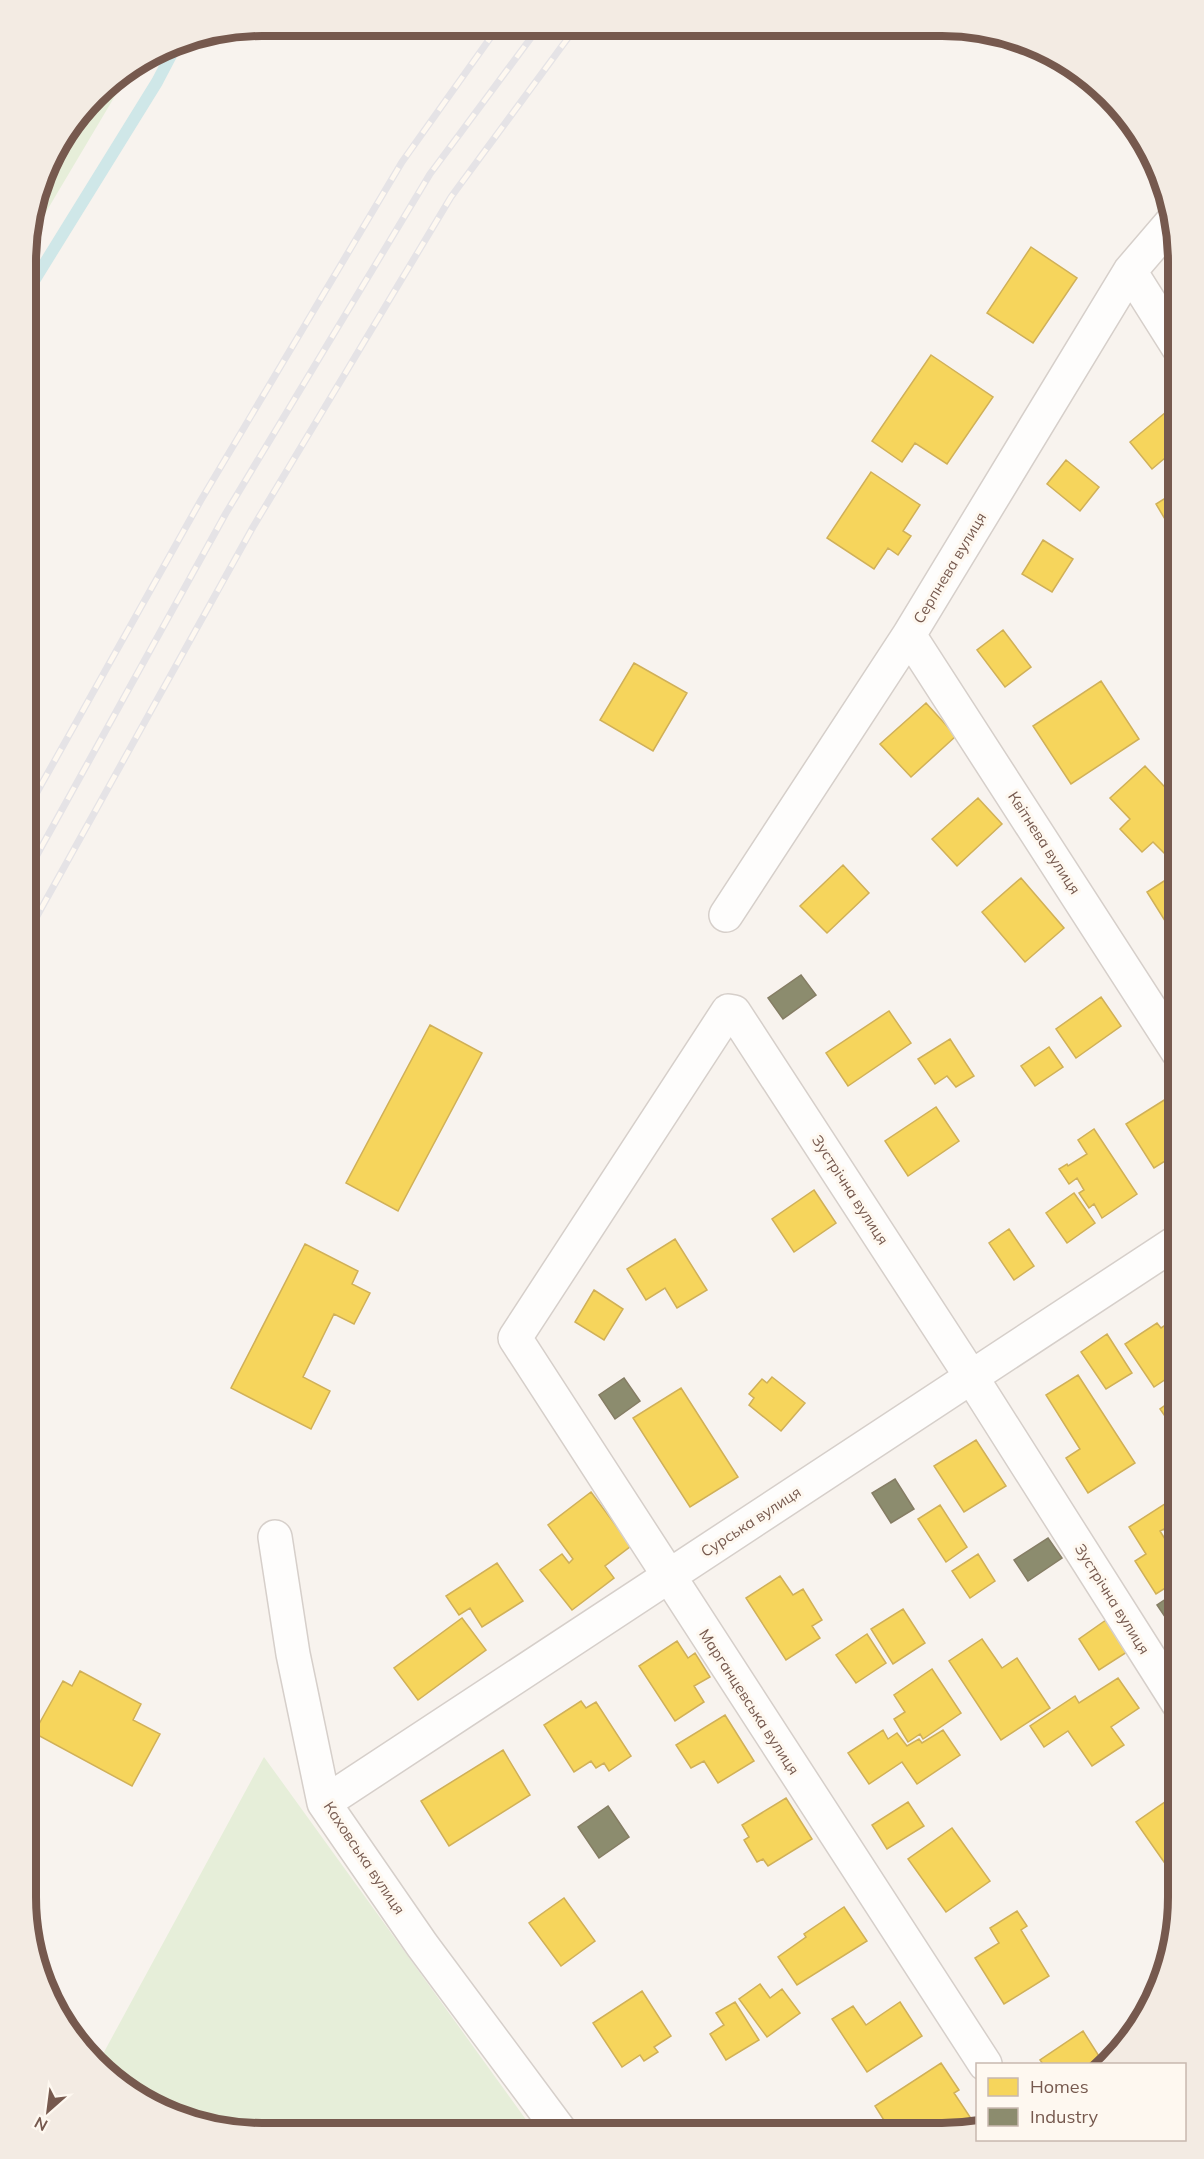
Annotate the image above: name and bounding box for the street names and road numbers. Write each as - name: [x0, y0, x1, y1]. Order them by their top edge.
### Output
- street label: Серпнева вулиця: [909, 509, 990, 627]
- street label: Квітнева вулиця: [1004, 788, 1085, 898]
- street label: Зустрічна вулиця: [808, 1131, 893, 1248]
- street label: Сурська вулиця: [697, 1482, 804, 1561]
- street label: Зустрічна вулиця: [1071, 1540, 1154, 1658]
- street label: Марганцевська вулиця: [695, 1625, 804, 1778]
- street label: Каховська вулиця: [320, 1798, 409, 1918]

